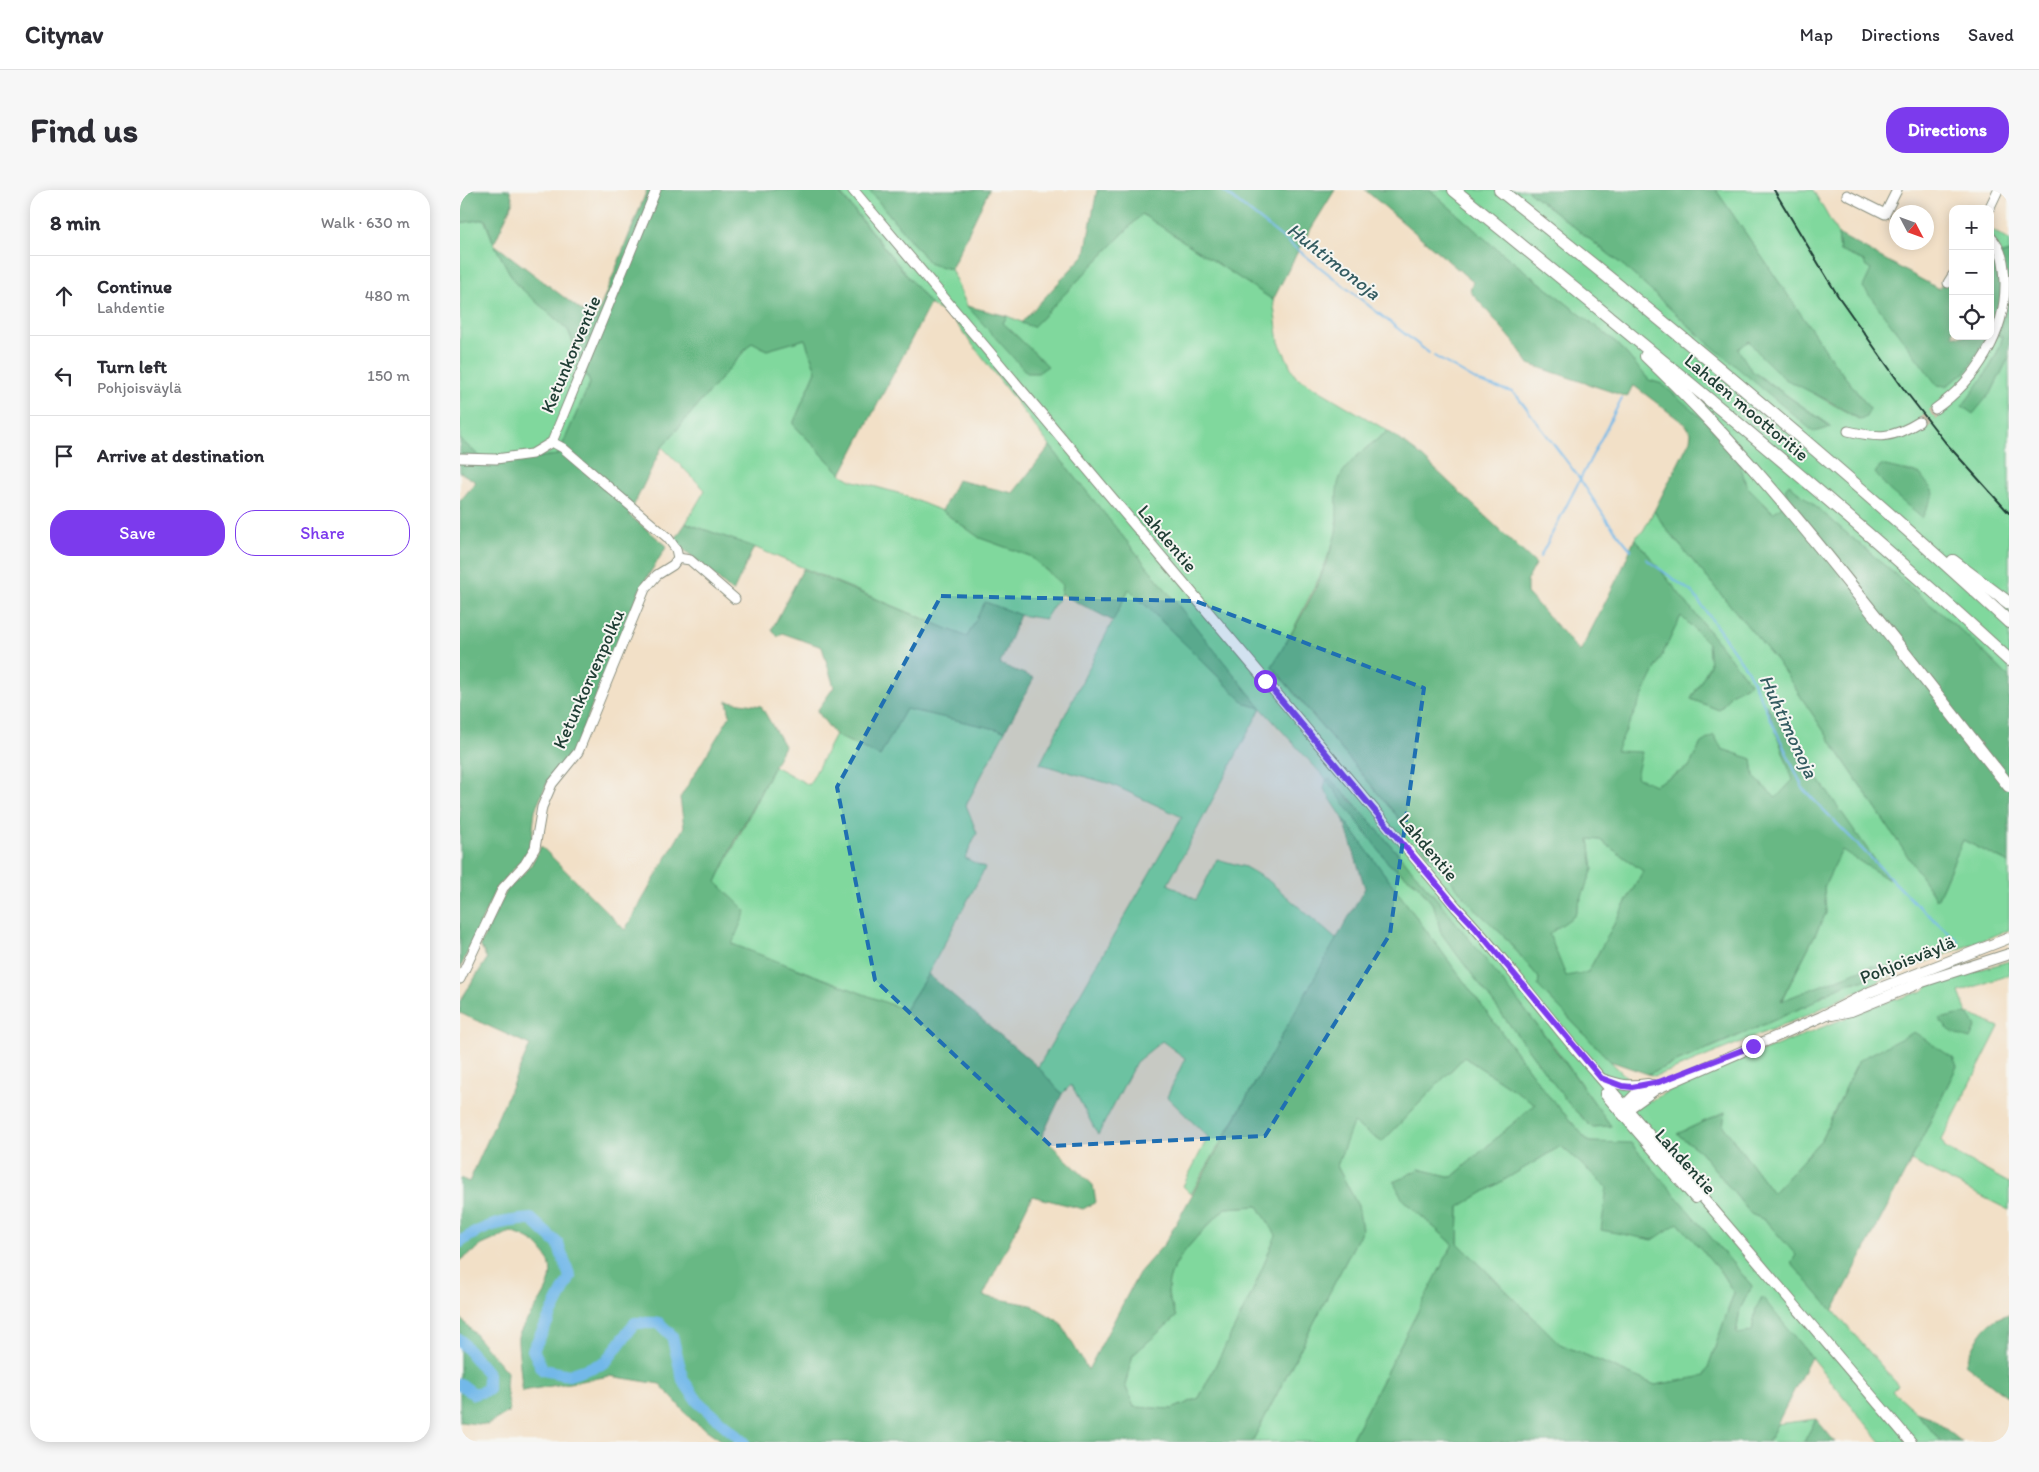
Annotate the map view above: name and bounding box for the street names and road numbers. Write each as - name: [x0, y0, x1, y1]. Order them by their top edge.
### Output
- street label: Ketunkorventie: [535, 292, 606, 416]
- street label: Lahden moottoritie: [1680, 349, 1814, 466]
- street label: Lahdentie: [1133, 500, 1202, 577]
- street label: Ketunkorvenpolku: [547, 606, 630, 752]
- street label: Lahdentie: [1394, 809, 1463, 886]
- street label: Pohjoisväylä: [1856, 930, 1958, 989]
- street label: Lahdentie: [1650, 1124, 1721, 1199]

